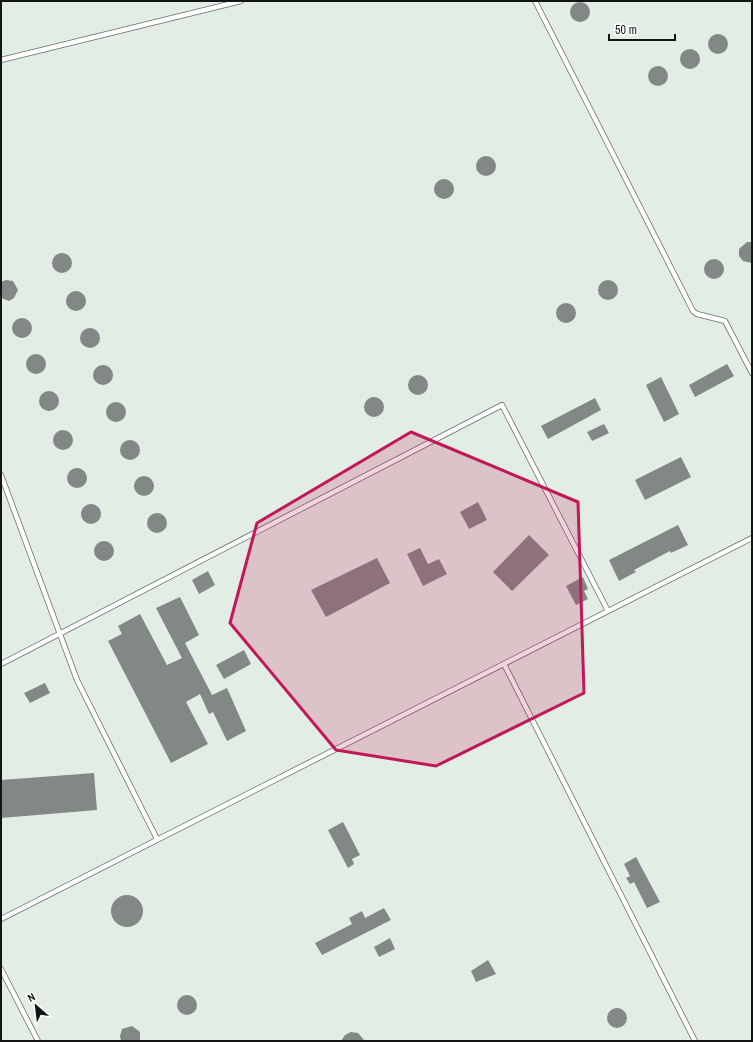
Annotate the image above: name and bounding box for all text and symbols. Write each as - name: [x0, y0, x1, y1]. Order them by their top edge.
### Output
- scale bar: [609, 16, 675, 42]
- text: 50 m: [615, 22, 637, 38]
- north arrow: [16, 986, 56, 1026]
- text: N: [25, 989, 37, 1005]

